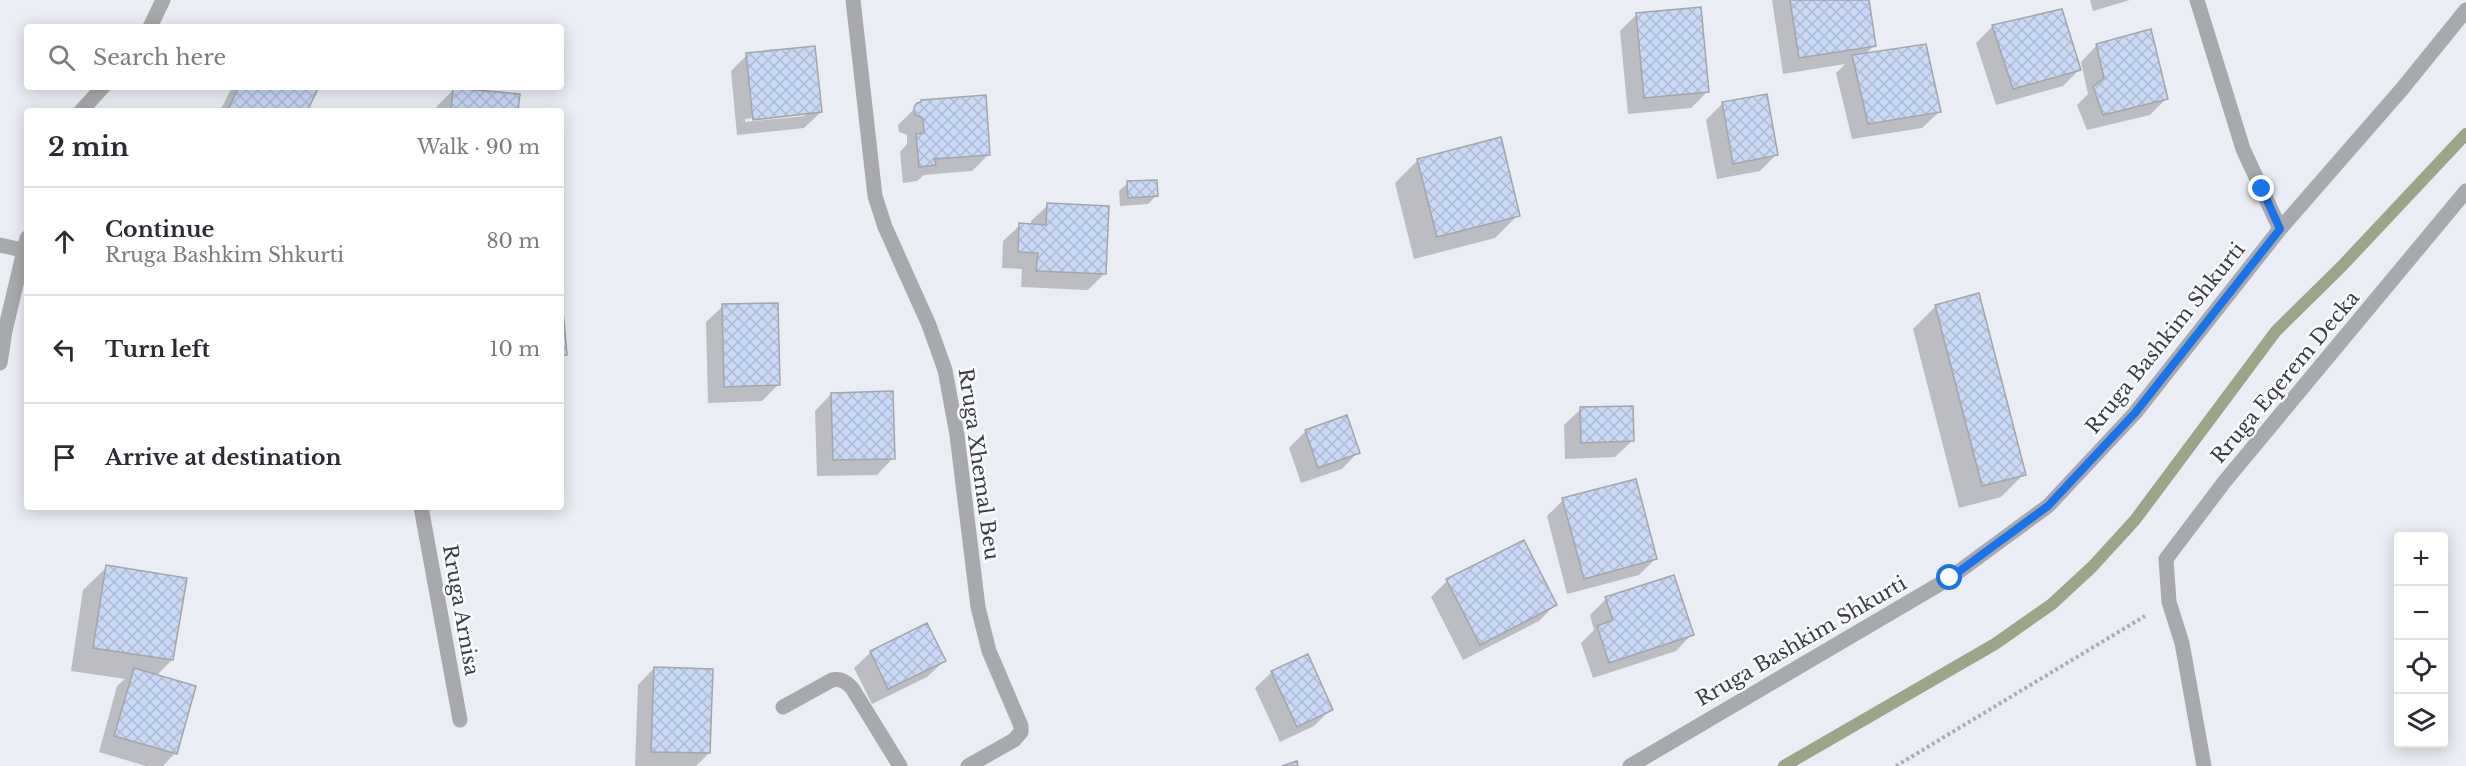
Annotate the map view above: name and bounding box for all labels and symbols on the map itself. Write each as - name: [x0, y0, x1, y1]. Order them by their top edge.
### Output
- route end: [2248, 175, 2274, 201]
- street label: Rruga Bashkim Shkurti: [2080, 237, 2250, 438]
- street label: Rruga Eqerem Decka: [2206, 285, 2365, 468]
- street label: Rruga Xhemal Beu: [954, 367, 1004, 561]
- street label: Rruga Arnisa: [438, 543, 484, 678]
- route start: [1936, 564, 1962, 590]
- street label: Rruga Bashkim Shkurti: [1691, 571, 1911, 711]

